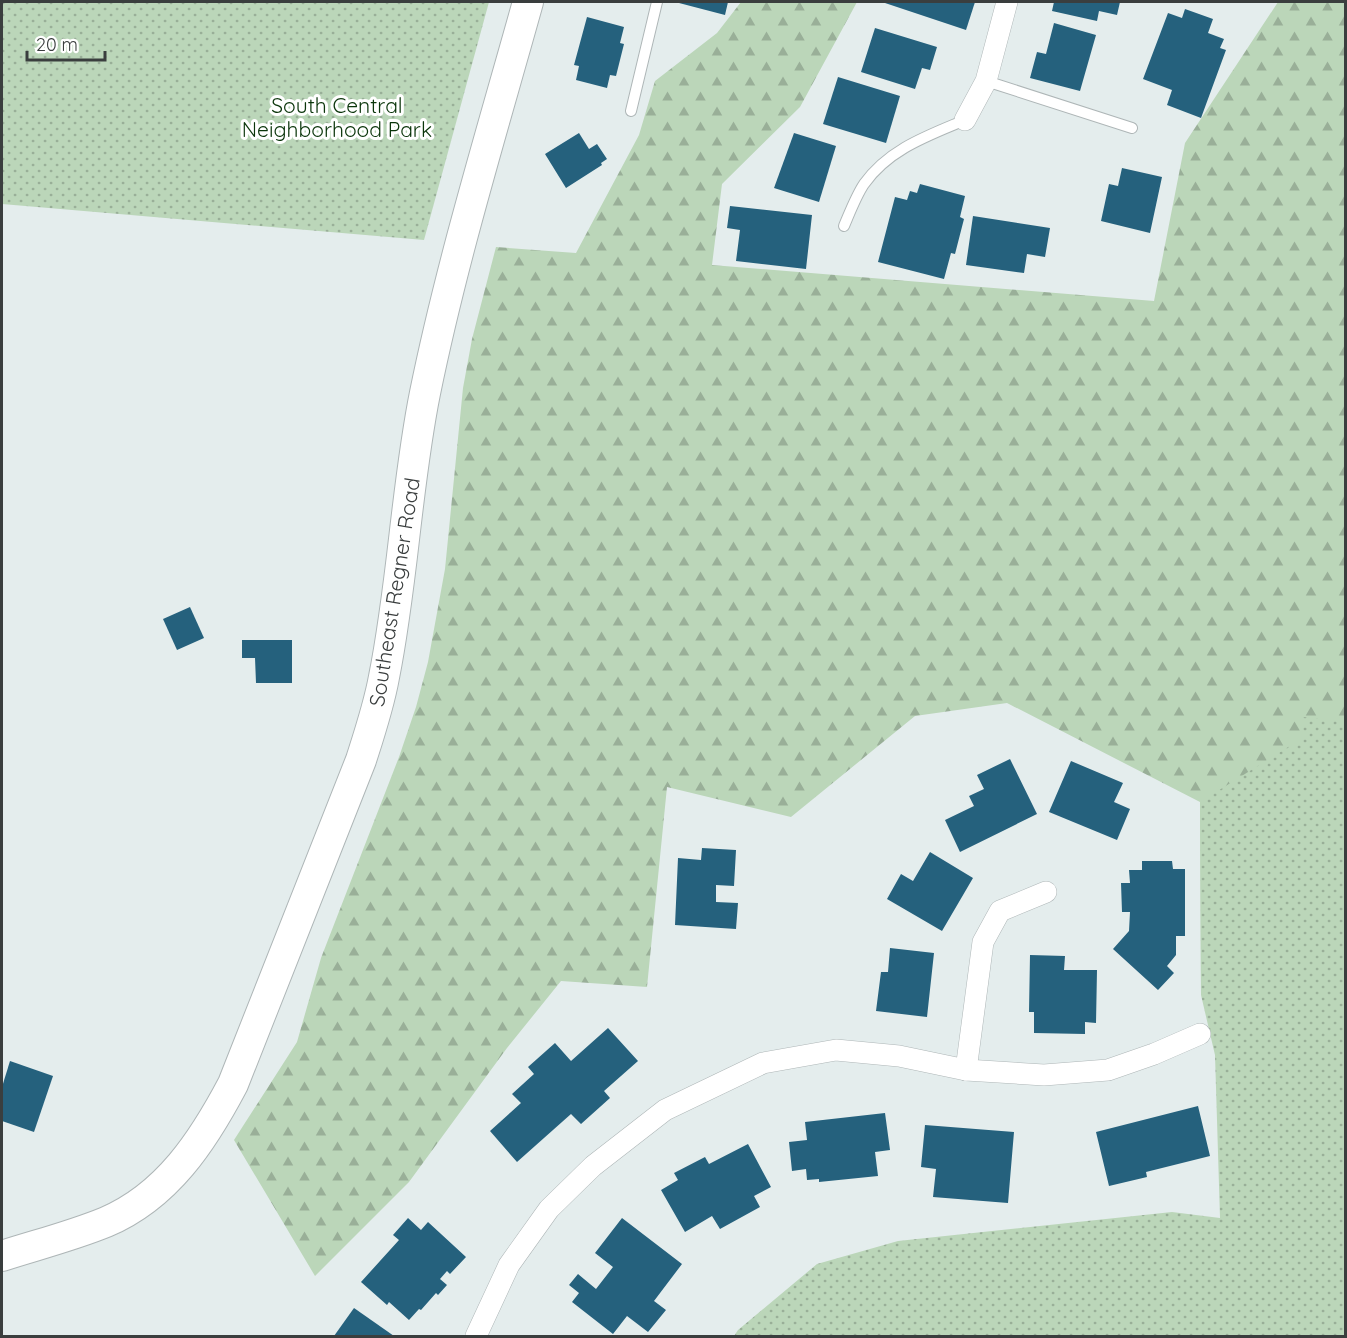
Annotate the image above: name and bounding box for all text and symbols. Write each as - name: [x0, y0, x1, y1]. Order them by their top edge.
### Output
- scale bar: [27, 24, 105, 62]
- text: 20 m: [36, 33, 78, 56]
- park label: South Central Neighborhood Park: [242, 92, 432, 142]
- street label: Southeast Regner Road: [363, 476, 425, 708]

